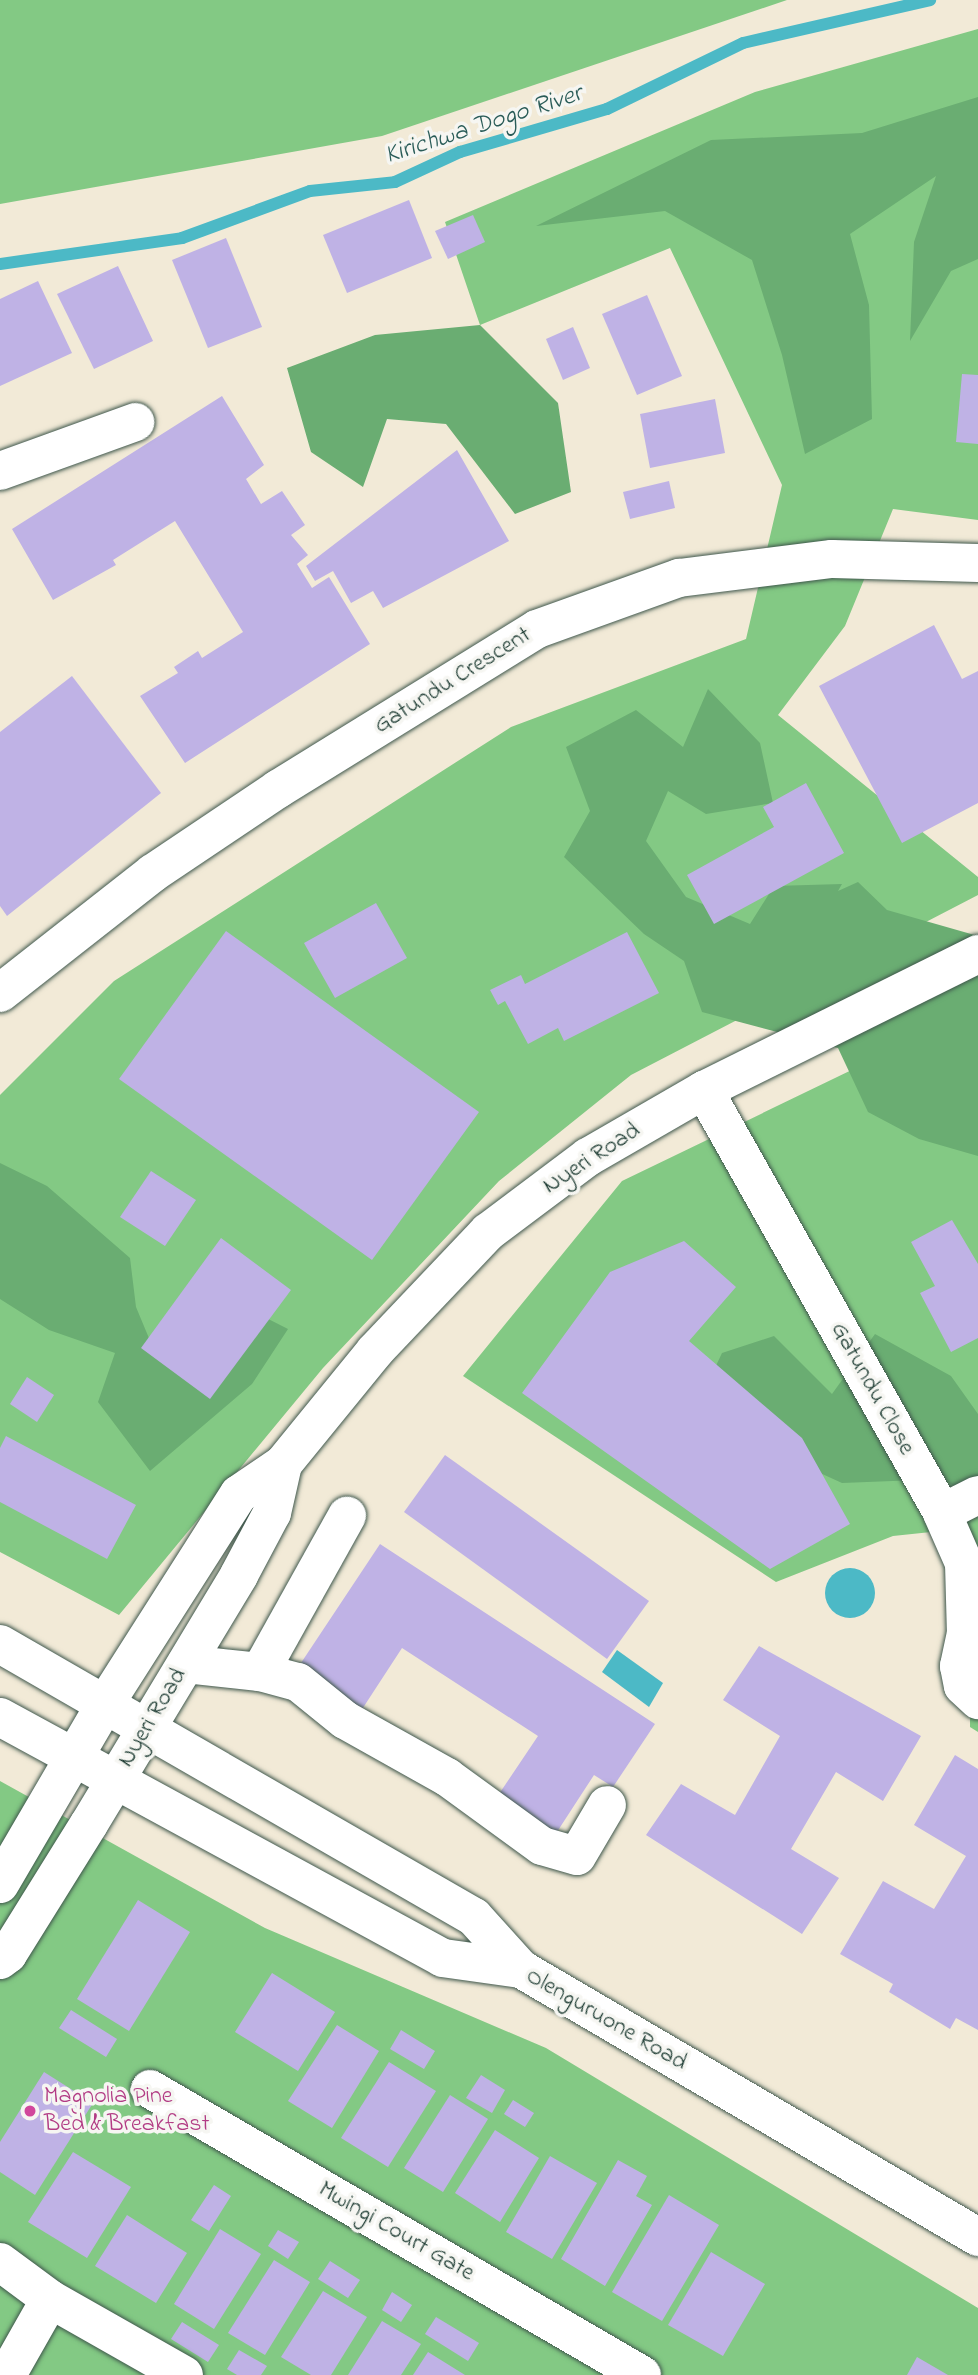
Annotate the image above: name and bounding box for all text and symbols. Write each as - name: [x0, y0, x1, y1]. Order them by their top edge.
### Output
- water label: Kirichwa Dogo River: [381, 79, 587, 173]
- street label: Gatundu Crescent: [369, 621, 537, 741]
- street label: Nyeri Road: [538, 1117, 646, 1201]
- street label: Gatundu Close: [824, 1318, 920, 1460]
- street label: Nyeri Road: [112, 1663, 194, 1773]
- street label: Olenguruone Road: [520, 1962, 692, 2078]
- place label: Magnolia Pine Bed & Breakfast: [44, 2083, 210, 2139]
- marker: Magnolia Pine Bed & Breakfast: [22, 2103, 38, 2119]
- street label: Mwingi Court Gate: [313, 2176, 479, 2288]

